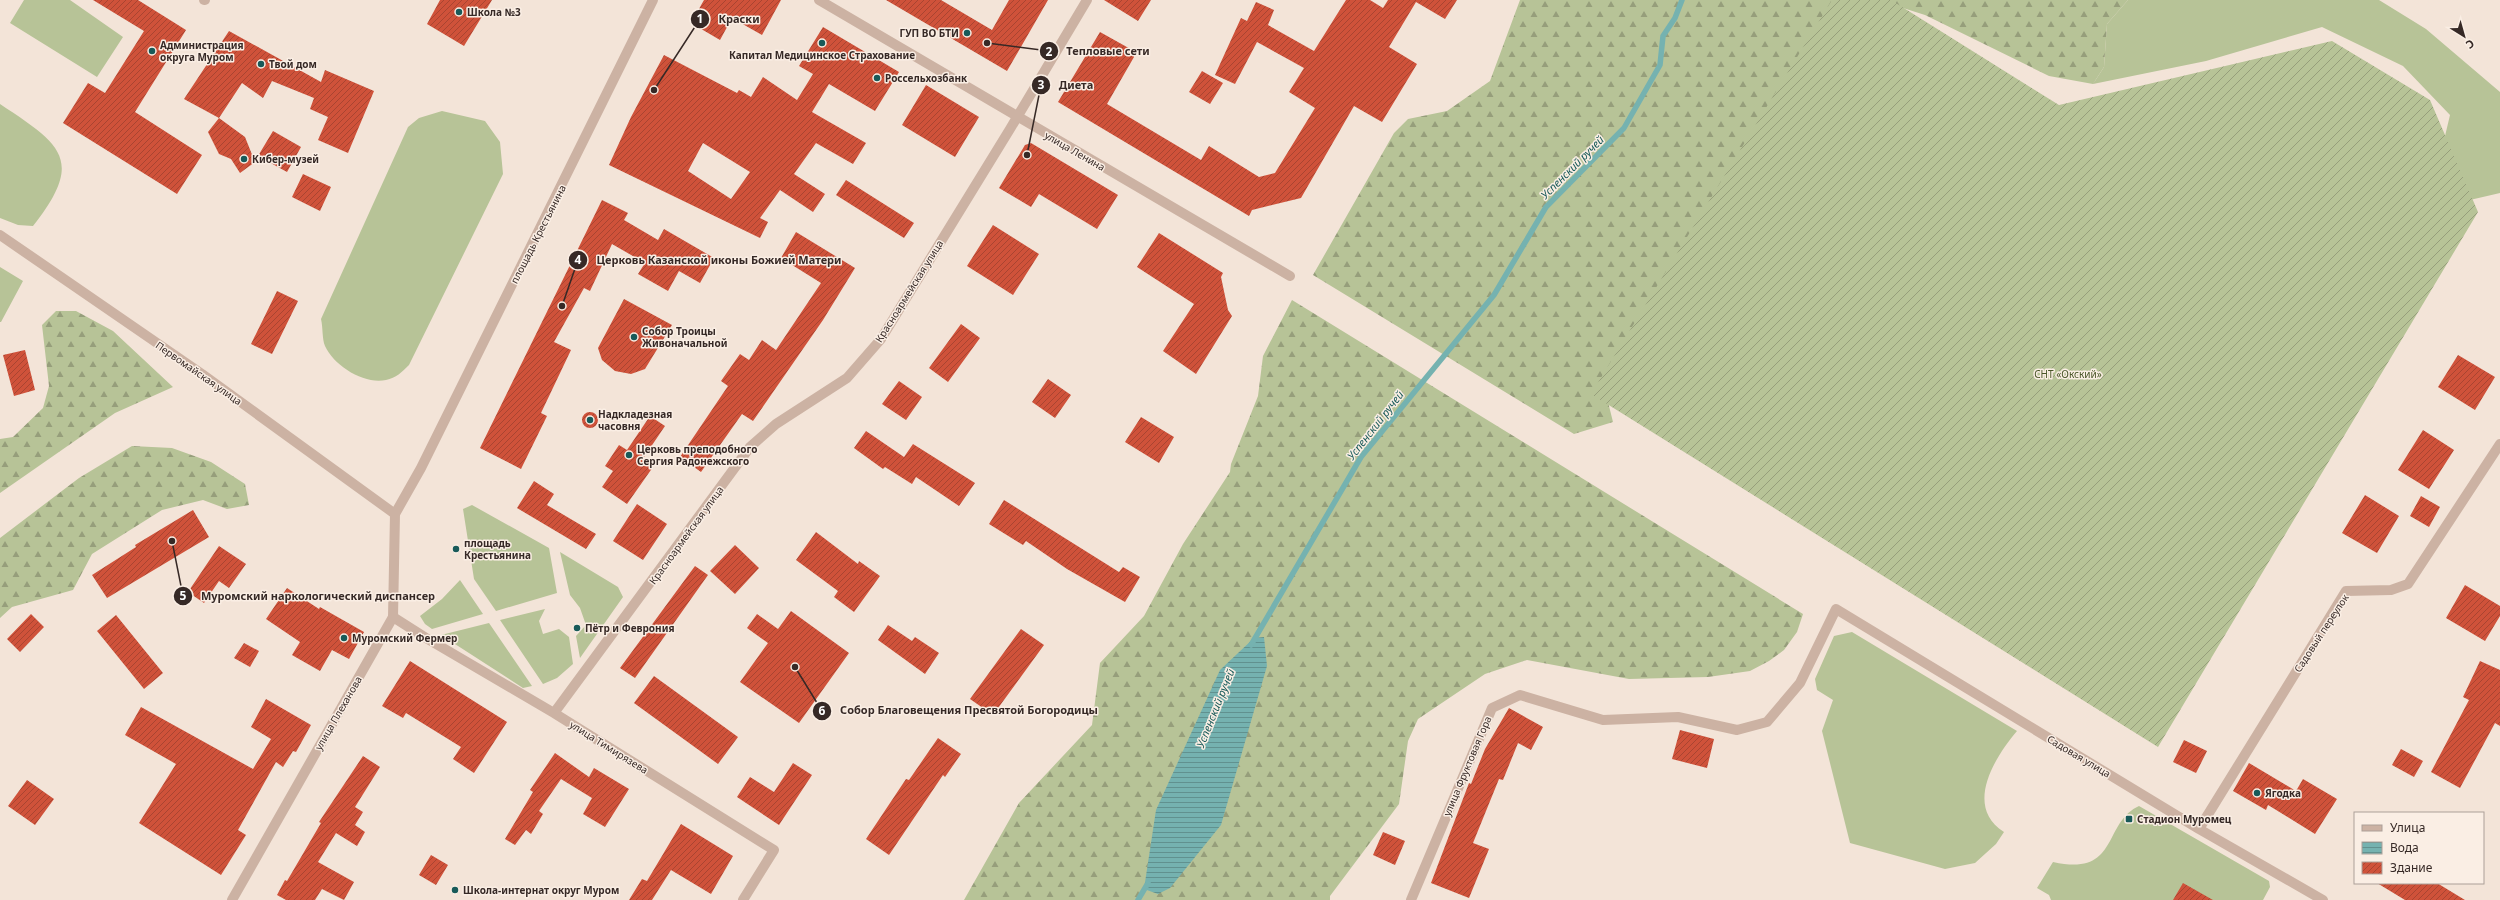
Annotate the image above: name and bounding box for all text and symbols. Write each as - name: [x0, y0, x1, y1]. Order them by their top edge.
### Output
- place label: Школа №3: [467, 5, 521, 19]
- marker: Школа №3: [454, 7, 464, 17]
- callout: Краски: [690, 8, 767, 31]
- text: 1: [697, 10, 703, 27]
- text: Краски: [718, 11, 760, 26]
- north arrow: [2444, 16, 2484, 56]
- place label: ГУП ВО БТИ: [900, 26, 959, 40]
- marker: ГУП ВО БТИ: [962, 28, 972, 38]
- text: С: [2463, 36, 2478, 53]
- place label: Администрация округа Муром: [160, 38, 244, 64]
- marker: Капитал Медицинское Страхование: [817, 38, 827, 48]
- callout: Тепловые сети: [1039, 40, 1158, 63]
- text: 2: [1046, 43, 1053, 60]
- text: Тепловые сети: [1066, 43, 1150, 58]
- marker: Администрация округа Муром: [147, 46, 157, 56]
- place label: Капитал Медицинское Страхование: [729, 48, 915, 62]
- place label: Твой дом: [269, 57, 317, 71]
- marker: Твой дом: [256, 59, 266, 69]
- place label: Россельхозбанк: [885, 71, 968, 85]
- marker: Россельхозбанк: [872, 73, 882, 83]
- callout: Диета: [1031, 74, 1102, 97]
- text: 3: [1038, 76, 1045, 93]
- text: Диета: [1059, 77, 1093, 92]
- street label: улица Ленина: [1042, 128, 1108, 174]
- water label: Успенский ручей: [1537, 132, 1607, 202]
- place label: Кибер-музей: [252, 152, 319, 166]
- marker: Кибер-музей: [239, 154, 249, 164]
- street label: площадь Крестьянина: [507, 182, 569, 286]
- street label: Красноармейская улица: [872, 237, 946, 345]
- callout: Церковь Казанской иконы Божией Матери: [568, 248, 849, 271]
- text: 4: [575, 251, 582, 268]
- text: Церковь Казанской иконы Божией Матери: [597, 252, 841, 267]
- place label: Собор Троицы Живоначальной: [642, 324, 727, 350]
- marker: Собор Троицы Живоначальной: [629, 332, 639, 342]
- street label: Первомайская улица: [153, 338, 245, 408]
- park label: СНТ «Окский»: [2034, 367, 2102, 381]
- water label: Успенский ручей: [1343, 387, 1407, 463]
- place label: Надкладезная часовня: [598, 407, 672, 433]
- marker: Надкладезная часовня: [585, 415, 595, 425]
- place label: Церковь преподобного Сергия Радонежского: [637, 442, 757, 468]
- marker: Церковь преподобного Сергия Радонежского: [624, 450, 634, 460]
- street label: Красноармейская улица: [646, 483, 726, 587]
- place label: площадь Крестьянина: [464, 536, 531, 562]
- marker: площадь Крестьянина: [451, 544, 461, 554]
- callout: Муромский наркологический диспансер: [173, 584, 443, 607]
- text: 5: [180, 587, 187, 604]
- text: Муромский наркологический диспансер: [201, 588, 435, 603]
- street label: Садовый переулок: [2290, 591, 2352, 675]
- place label: Пётр и Феврония: [585, 621, 674, 635]
- marker: Пётр и Феврония: [572, 623, 582, 633]
- place label: Муромский Фермер: [352, 631, 457, 645]
- marker: Муромский Фермер: [339, 633, 349, 643]
- water label: Успенский ручей: [1192, 666, 1238, 750]
- street label: улица Плеханова: [311, 673, 365, 753]
- callout: Собор Благовещения Пресвятой Богородицы: [812, 699, 1106, 722]
- text: 6: [819, 702, 826, 719]
- text: Собор Благовещения Пресвятой Богородицы: [840, 702, 1098, 717]
- street label: улица Фруктовая Гора: [1440, 714, 1494, 818]
- street label: улица Тимирязева: [567, 717, 651, 777]
- street label: Садовая улица: [2045, 731, 2113, 781]
- place label: Ягодка: [2265, 786, 2301, 800]
- marker: Ягодка: [2252, 788, 2262, 798]
- place label: Стадион Муромец: [2137, 812, 2232, 826]
- legend: [2354, 812, 2484, 884]
- marker: Стадион Муромец: [2124, 814, 2134, 824]
- text: Улица: [2390, 819, 2425, 836]
- text: Вода: [2390, 839, 2419, 856]
- text: Здание: [2390, 859, 2433, 876]
- place label: Школа-интернат округ Муром: [463, 883, 619, 897]
- marker: Школа-интернат округ Муром: [450, 885, 460, 895]

